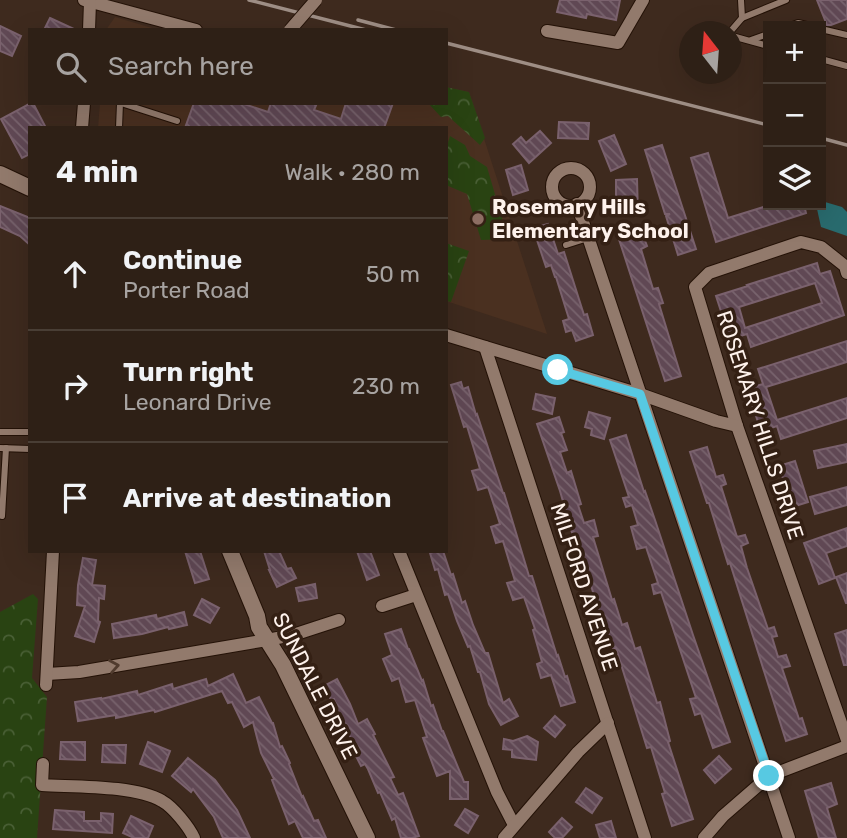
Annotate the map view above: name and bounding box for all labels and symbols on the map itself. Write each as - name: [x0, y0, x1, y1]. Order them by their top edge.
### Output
- north arrow: [679, 21, 742, 84]
- place label: Rosemary Hills Elementary School: [492, 194, 689, 243]
- marker: Rosemary Hills Elementary School: [470, 211, 486, 227]
- street label: ROSEMARY HILLS DRIVE: [712, 307, 809, 542]
- route start: [542, 354, 573, 385]
- street label: MILFORD AVENUE: [546, 500, 623, 674]
- street label: SUNDALE DRIVE: [268, 608, 363, 763]
- one-way arrow: [108, 659, 120, 674]
- route end: [753, 760, 784, 791]

